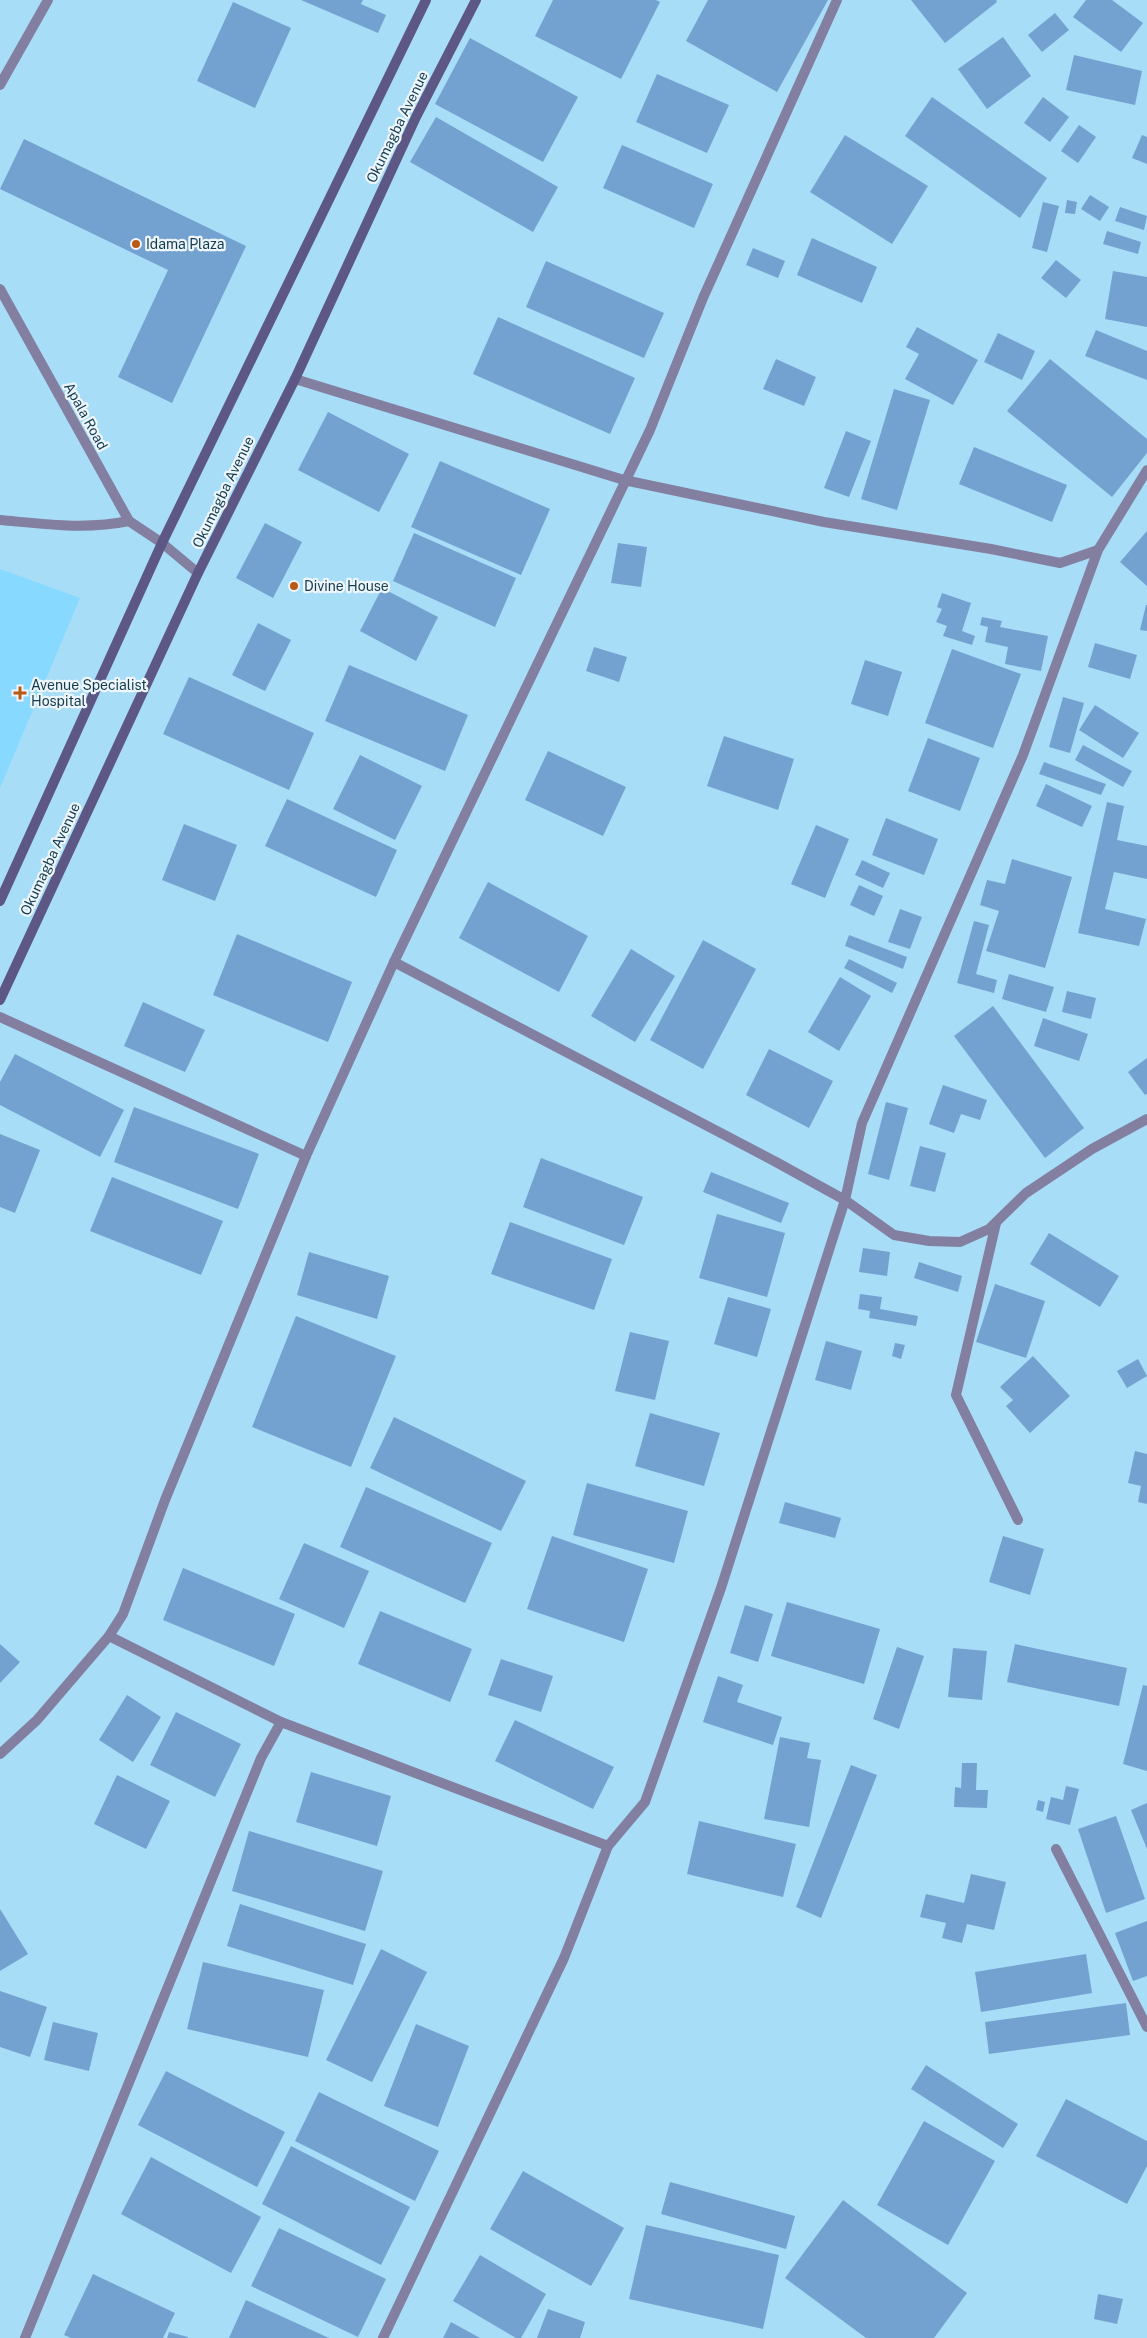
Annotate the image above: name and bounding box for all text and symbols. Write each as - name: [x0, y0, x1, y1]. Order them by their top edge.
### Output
- street label: Okumagba Avenue: [363, 69, 431, 185]
- place label: Idama Plaza: [146, 236, 225, 252]
- marker: Idama Plaza: [130, 238, 142, 250]
- street label: Apala Road: [61, 380, 111, 452]
- street label: Okumagba Avenue: [189, 434, 257, 550]
- place label: Divine House: [304, 578, 389, 594]
- marker: Divine House: [288, 580, 300, 592]
- place label: Avenue Specialist Hospital: [31, 677, 147, 709]
- marker: Avenue Specialist Hospital: [13, 686, 27, 700]
- street label: Okumagba Avenue: [17, 800, 83, 918]

